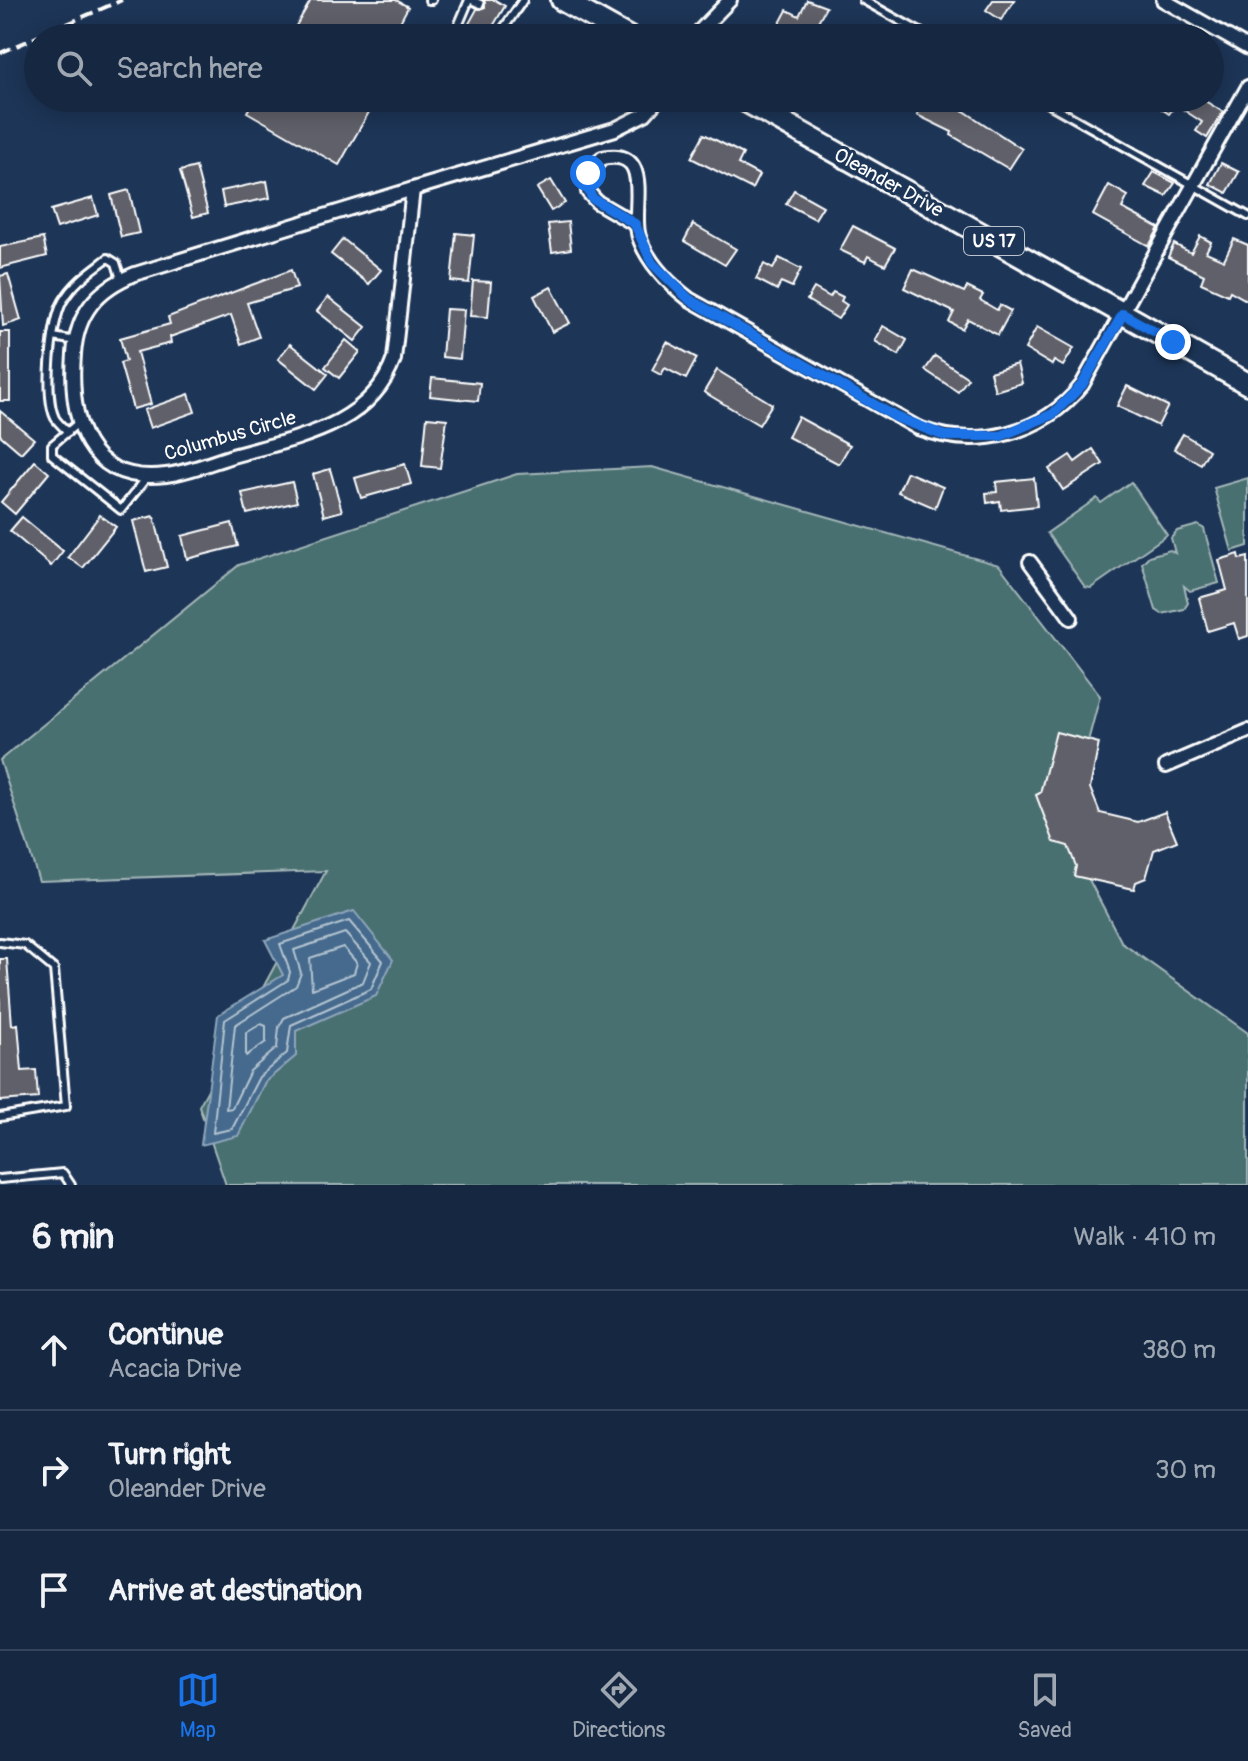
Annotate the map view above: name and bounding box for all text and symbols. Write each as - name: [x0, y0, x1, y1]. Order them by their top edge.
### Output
- search box: [24, 24, 1224, 112]
- icon: search: [52, 46, 96, 90]
- text: Search here: [116, 50, 263, 87]
- street label: Oleander Drive: [830, 142, 948, 223]
- route start: [570, 155, 606, 191]
- road number: US 17: [964, 227, 1024, 255]
- route end: [1155, 324, 1191, 360]
- street label: Columbus Circle: [161, 405, 299, 466]
- text: 6 min: [32, 1216, 114, 1259]
- text: Walk · 410 m: [1073, 1221, 1216, 1253]
- text: Continue: [108, 1316, 223, 1353]
- icon: ahead: [32, 1328, 76, 1372]
- text: 380 m: [1142, 1334, 1216, 1366]
- text: Acacia Drive: [108, 1353, 241, 1385]
- text: Turn right: [108, 1436, 231, 1473]
- icon: right: [32, 1448, 76, 1492]
- text: 30 m: [1155, 1454, 1216, 1486]
- text: Oleander Drive: [108, 1473, 266, 1505]
- icon: arrive: [32, 1568, 76, 1612]
- text: Arrive at destination: [108, 1572, 362, 1609]
- tab: Map: [176, 1668, 220, 1744]
- tab: Directions: [572, 1668, 665, 1744]
- tab: Saved: [1017, 1668, 1072, 1744]

